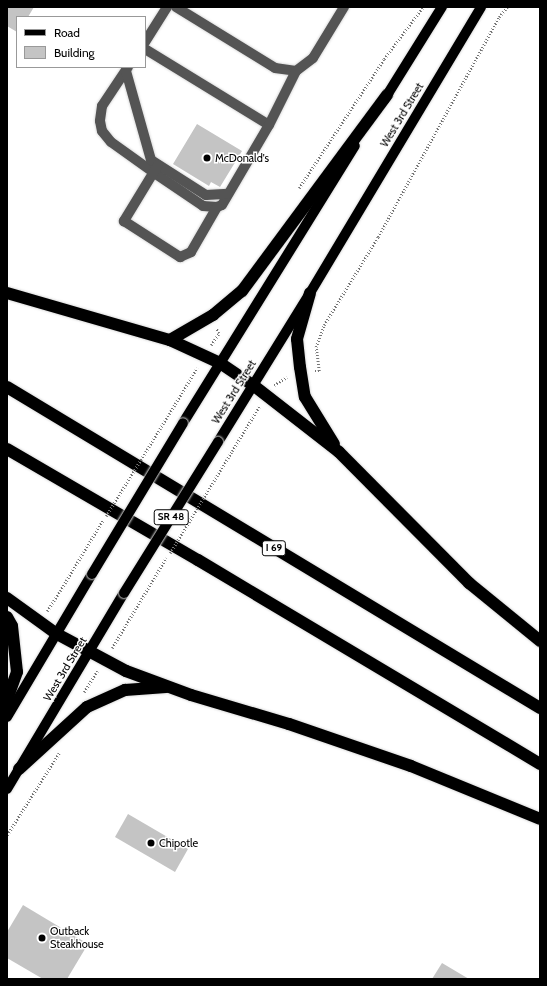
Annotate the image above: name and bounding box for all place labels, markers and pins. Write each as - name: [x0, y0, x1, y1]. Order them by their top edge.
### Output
- place label: McDonald's: [215, 151, 269, 165]
- marker: McDonald's: [202, 153, 212, 163]
- place label: Chipotle: [159, 836, 198, 850]
- marker: Chipotle: [146, 838, 156, 848]
- place label: Outback Steakhouse: [50, 925, 104, 951]
- marker: Outback Steakhouse: [37, 933, 47, 943]

